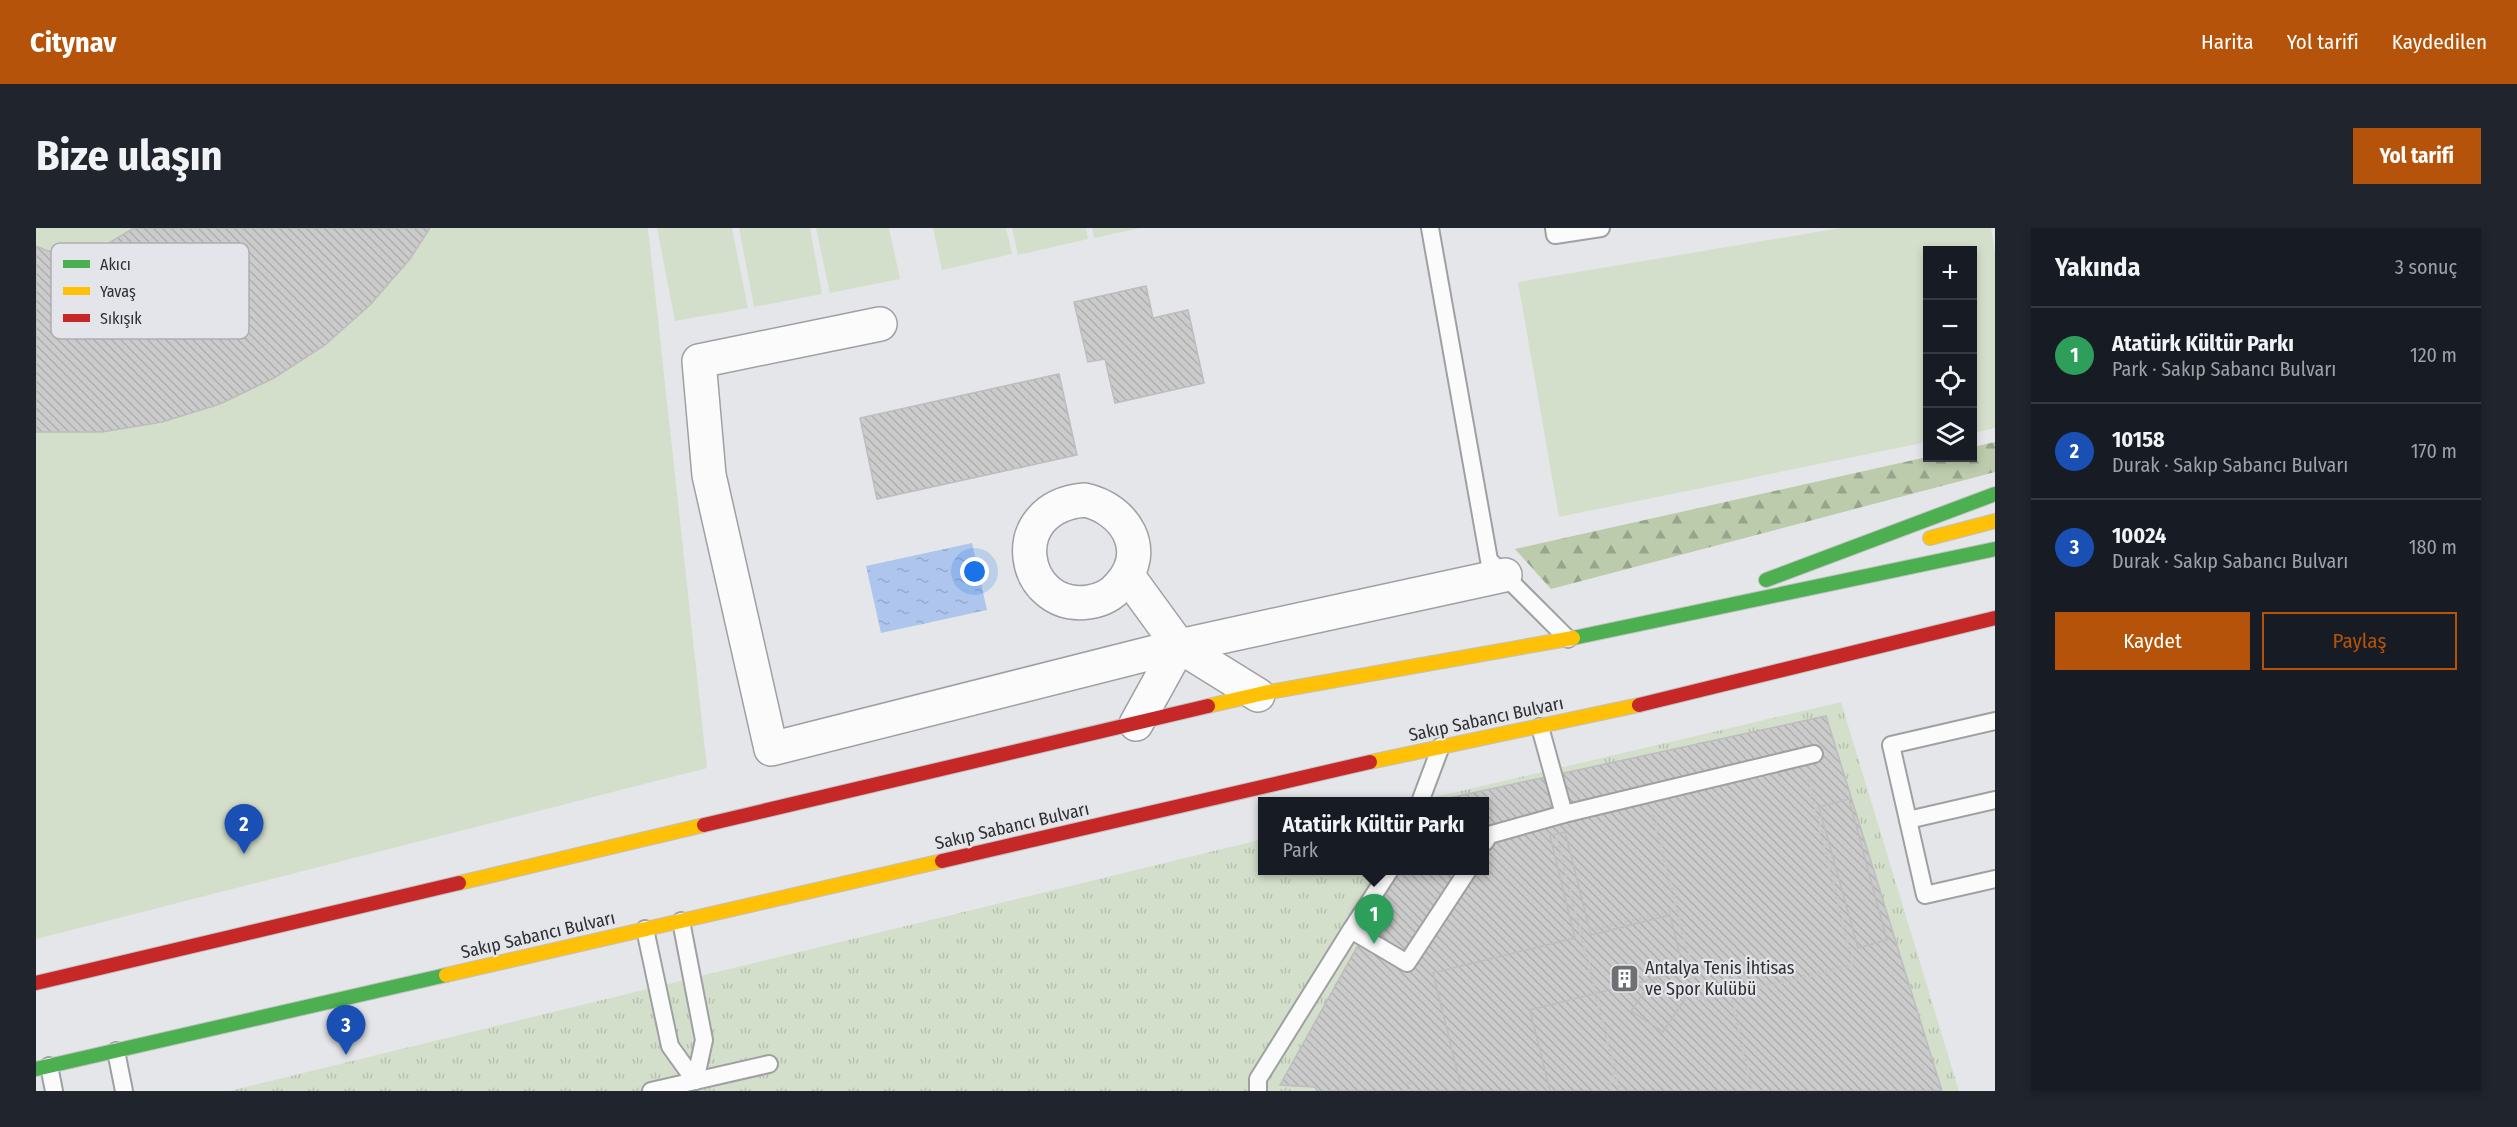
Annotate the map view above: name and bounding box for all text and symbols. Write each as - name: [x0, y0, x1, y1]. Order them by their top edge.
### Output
- text: Citynav: [30, 26, 116, 59]
- text: Harita: [2201, 29, 2254, 55]
- text: Yol tarifi: [2287, 29, 2359, 55]
- text: Kaydedilen: [2392, 29, 2487, 55]
- button: Yol tarifi: [2353, 128, 2481, 184]
- text: Bize ulaşın: [36, 131, 223, 181]
- legend: [51, 243, 249, 339]
- map controls: [1923, 246, 1977, 462]
- button: +: [1923, 246, 1977, 300]
- text: Yakında: [2055, 252, 2140, 283]
- text: Akıcı: [100, 255, 131, 274]
- text: 3 sonuç: [2395, 255, 2457, 279]
- text: Yavaş: [100, 282, 136, 301]
- button: −: [1923, 300, 1977, 354]
- text: Sıkışık: [100, 309, 142, 328]
- text: Atatürk Kültür Parkı: [2112, 330, 2294, 357]
- text: 1: [2070, 343, 2079, 367]
- text: 120 m: [2410, 343, 2457, 367]
- button: locate: [1923, 354, 1977, 408]
- text: Park · Sakıp Sabancı Bulvarı: [2112, 357, 2336, 381]
- button: layers: [1923, 408, 1977, 462]
- text: 10158: [2112, 426, 2165, 453]
- text: 2: [2070, 439, 2079, 463]
- text: 170 m: [2411, 439, 2457, 463]
- text: Durak · Sakıp Sabancı Bulvarı: [2112, 453, 2348, 477]
- text: 10024: [2112, 522, 2166, 549]
- text: 3: [2070, 535, 2079, 559]
- text: 180 m: [2409, 535, 2457, 559]
- text: Durak · Sakıp Sabancı Bulvarı: [2112, 549, 2348, 573]
- your location: [960, 557, 989, 586]
- button: Kaydet: [2055, 612, 2250, 670]
- button: Paylaş: [2262, 612, 2457, 670]
- street label: Sakıp Sabancı Bulvarı: [1407, 692, 1565, 746]
- popup: [1258, 797, 1489, 875]
- street label: Sakıp Sabancı Bulvarı: [933, 798, 1091, 854]
- pin: 2: [224, 804, 264, 854]
- text: Atatürk Kültür Parkı: [1283, 811, 1464, 838]
- text: Park: [1283, 838, 1318, 862]
- pin: 1: [1354, 894, 1394, 944]
- street label: Sakıp Sabancı Bulvarı: [459, 907, 617, 963]
- place label: Antalya Tenis İhtisas ve Spor Kulübü: [1645, 957, 1795, 1000]
- building icon: Antalya Tenis İhtisas ve Spor Kulübü: [1608, 962, 1640, 994]
- pin: 3: [326, 1006, 366, 1055]

